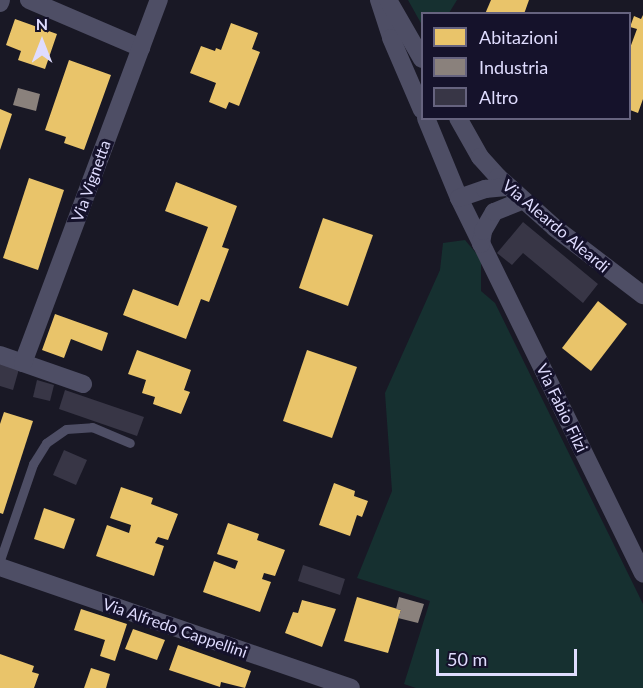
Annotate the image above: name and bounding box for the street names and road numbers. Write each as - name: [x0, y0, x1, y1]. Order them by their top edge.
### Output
- street label: Via Vignetta: [67, 137, 115, 225]
- street label: Via Aleardo Aleardi: [498, 175, 614, 277]
- street label: Via Fabio Filzi: [532, 361, 592, 455]
- street label: Via Alfredo Cappellini: [100, 594, 250, 662]

